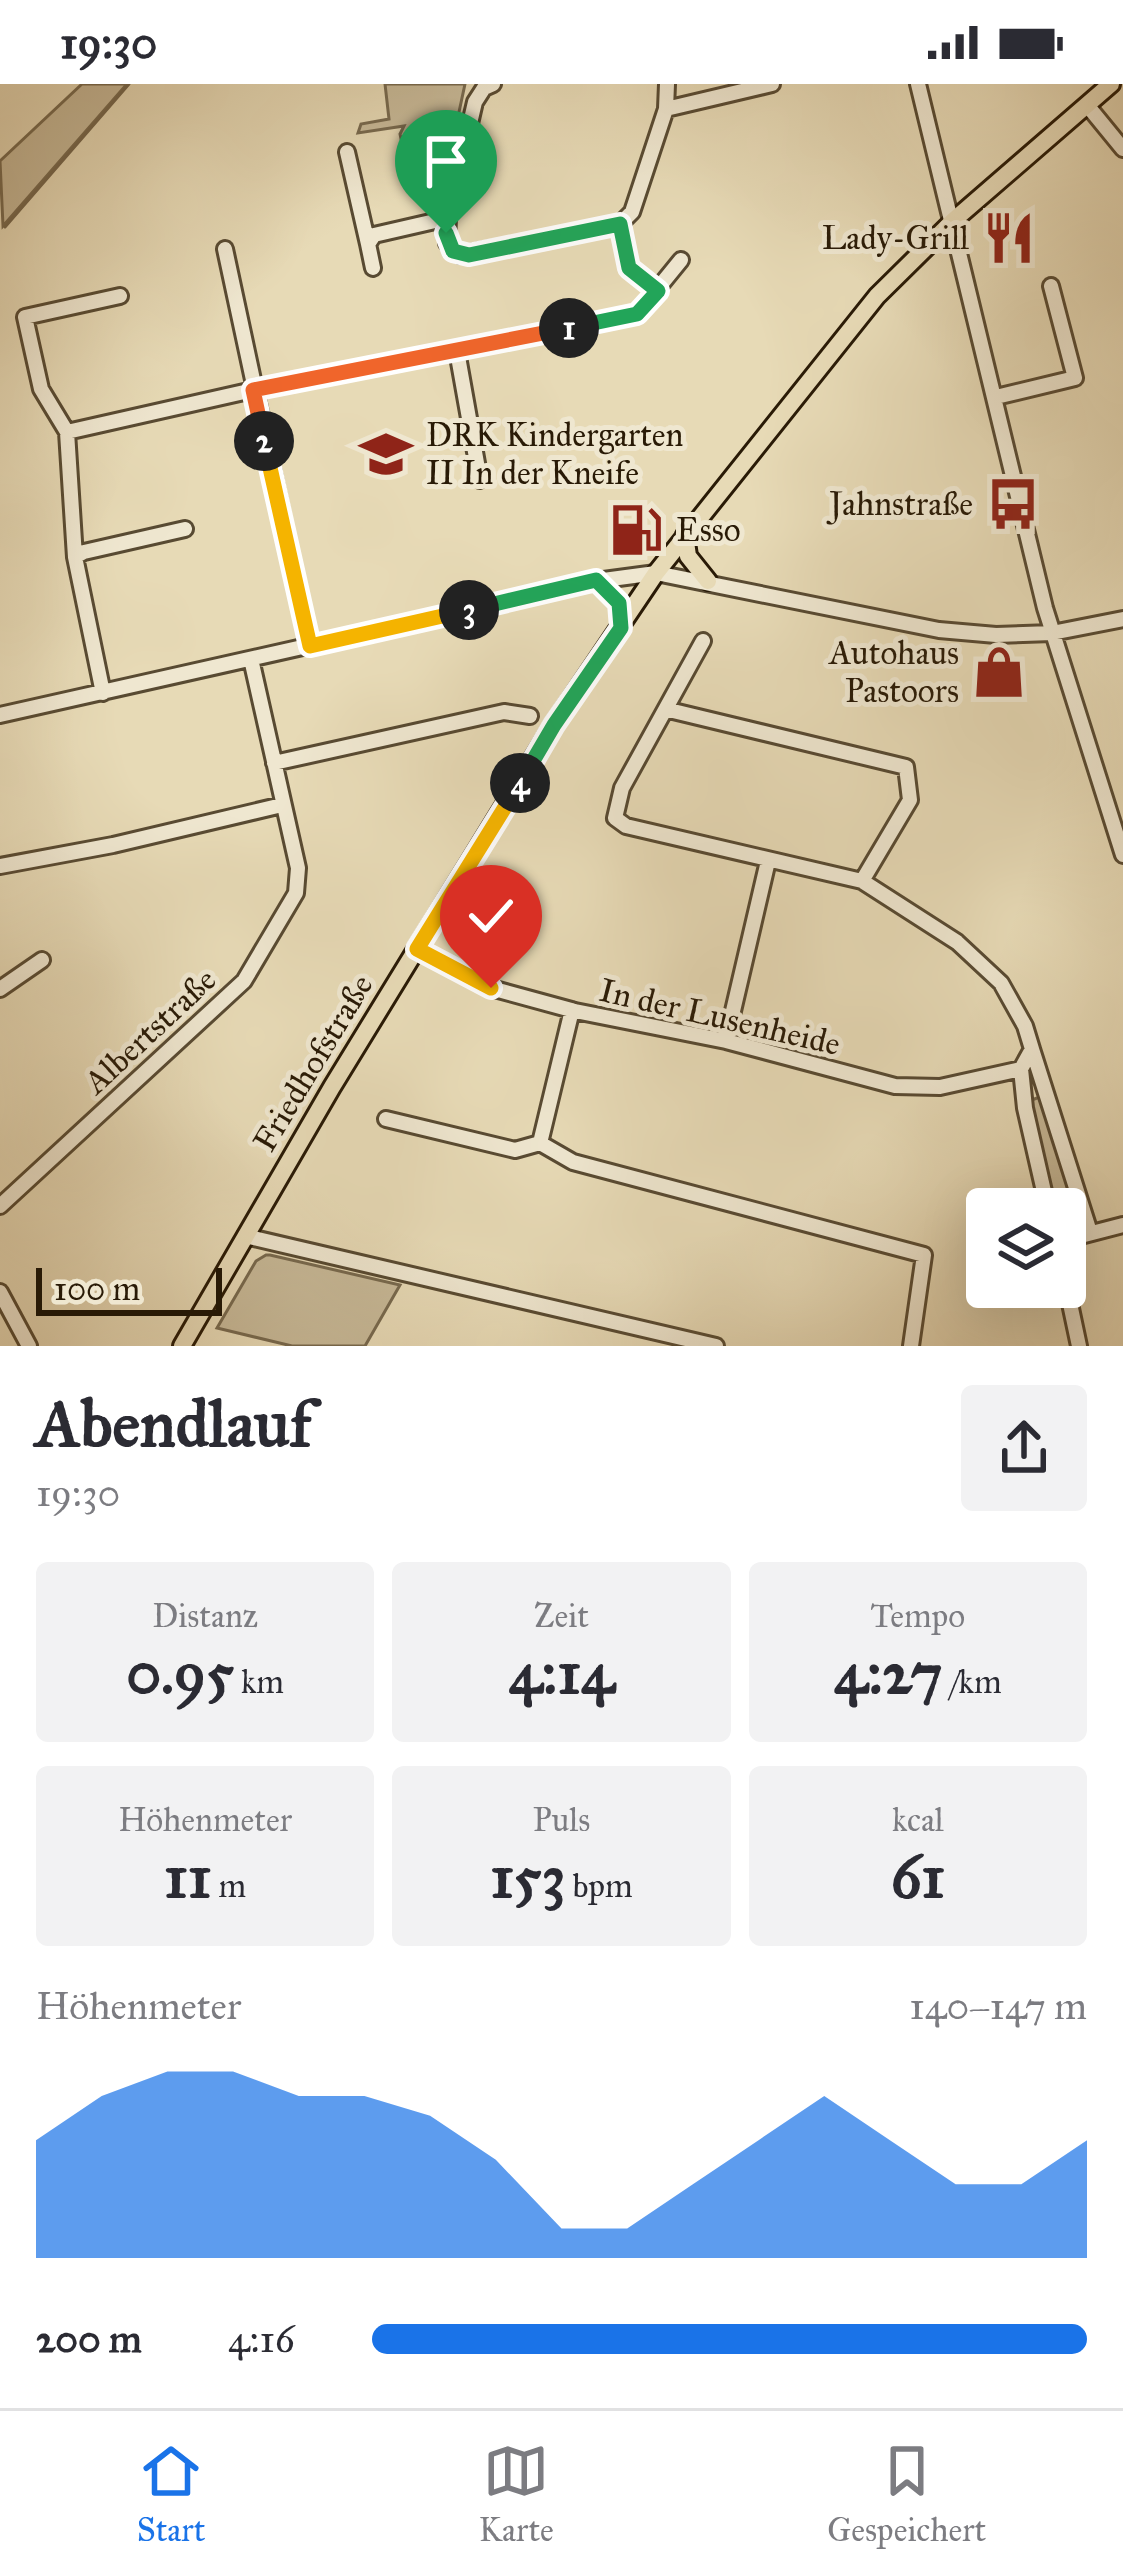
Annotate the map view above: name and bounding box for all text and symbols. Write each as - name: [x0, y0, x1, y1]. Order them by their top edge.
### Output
- text: 19:30: [60, 15, 157, 70]
- pin: [395, 110, 497, 233]
- icon: arrive: [413, 128, 479, 194]
- restaurant icon: Lady-Grill: [980, 209, 1038, 267]
- place label: Lady-Grill: [822, 218, 969, 258]
- pin: 1: [539, 298, 599, 358]
- text: 1: [562, 308, 576, 348]
- pin: 2: [234, 411, 294, 471]
- place label: DRK Kindergarten II In der Kneife: [426, 415, 684, 493]
- text: 2: [256, 421, 272, 461]
- school or university icon: DRK Kindergarten II In der Kneife: [357, 425, 415, 483]
- bus stop icon: Jahnstraße: [984, 475, 1042, 533]
- place label: Jahnstraße: [826, 484, 973, 525]
- fuel station icon: Esso: [607, 501, 665, 559]
- place label: Esso: [676, 510, 741, 550]
- pin: 3: [439, 580, 499, 640]
- text: 3: [462, 590, 476, 630]
- place label: Autohaus Pastoors: [827, 633, 959, 711]
- shop icon: Autohaus Pastoors: [970, 643, 1028, 701]
- pin: 4: [490, 753, 550, 813]
- text: 4: [511, 763, 529, 803]
- pin: [440, 865, 542, 988]
- icon: check: [458, 883, 524, 949]
- street label: Albertstraße: [74, 960, 224, 1104]
- street label: Friedhofstraße: [245, 967, 381, 1159]
- street label: In der Lusenheide: [596, 970, 844, 1064]
- map controls: [966, 1188, 1086, 1308]
- button: layers: [966, 1188, 1086, 1308]
- scale bar: [36, 1262, 222, 1315]
- text: 100 m: [54, 1269, 140, 1309]
- text: Abendlauf: [36, 1383, 312, 1464]
- button: share: [961, 1385, 1087, 1511]
- text: 19:30: [36, 1469, 120, 1517]
- text: Distanz: [152, 1596, 258, 1636]
- text: Zeit: [534, 1596, 589, 1636]
- text: Tempo: [870, 1596, 965, 1636]
- text: 0.95: [126, 1636, 234, 1709]
- text: 4:14: [509, 1636, 614, 1709]
- text: 4:27: [834, 1636, 943, 1709]
- text: km: [234, 1662, 284, 1702]
- text: /km: [943, 1662, 1002, 1702]
- text: Höhenmeter: [118, 1800, 292, 1840]
- text: Puls: [533, 1800, 590, 1840]
- text: kcal: [892, 1800, 944, 1840]
- text: 11: [164, 1840, 211, 1913]
- text: 153: [490, 1840, 565, 1913]
- text: 61: [891, 1840, 945, 1913]
- text: m: [211, 1866, 246, 1906]
- text: bpm: [565, 1866, 633, 1906]
- text: Höhenmeter: [36, 1982, 241, 2030]
- text: 140–147 m: [909, 1982, 1087, 2030]
- text: 200 m: [36, 2315, 142, 2363]
- text: 4:16: [228, 2315, 295, 2363]
- tab: Start: [137, 2438, 205, 2550]
- tab: Karte: [479, 2438, 554, 2550]
- tab: Gespeichert: [827, 2438, 986, 2550]

